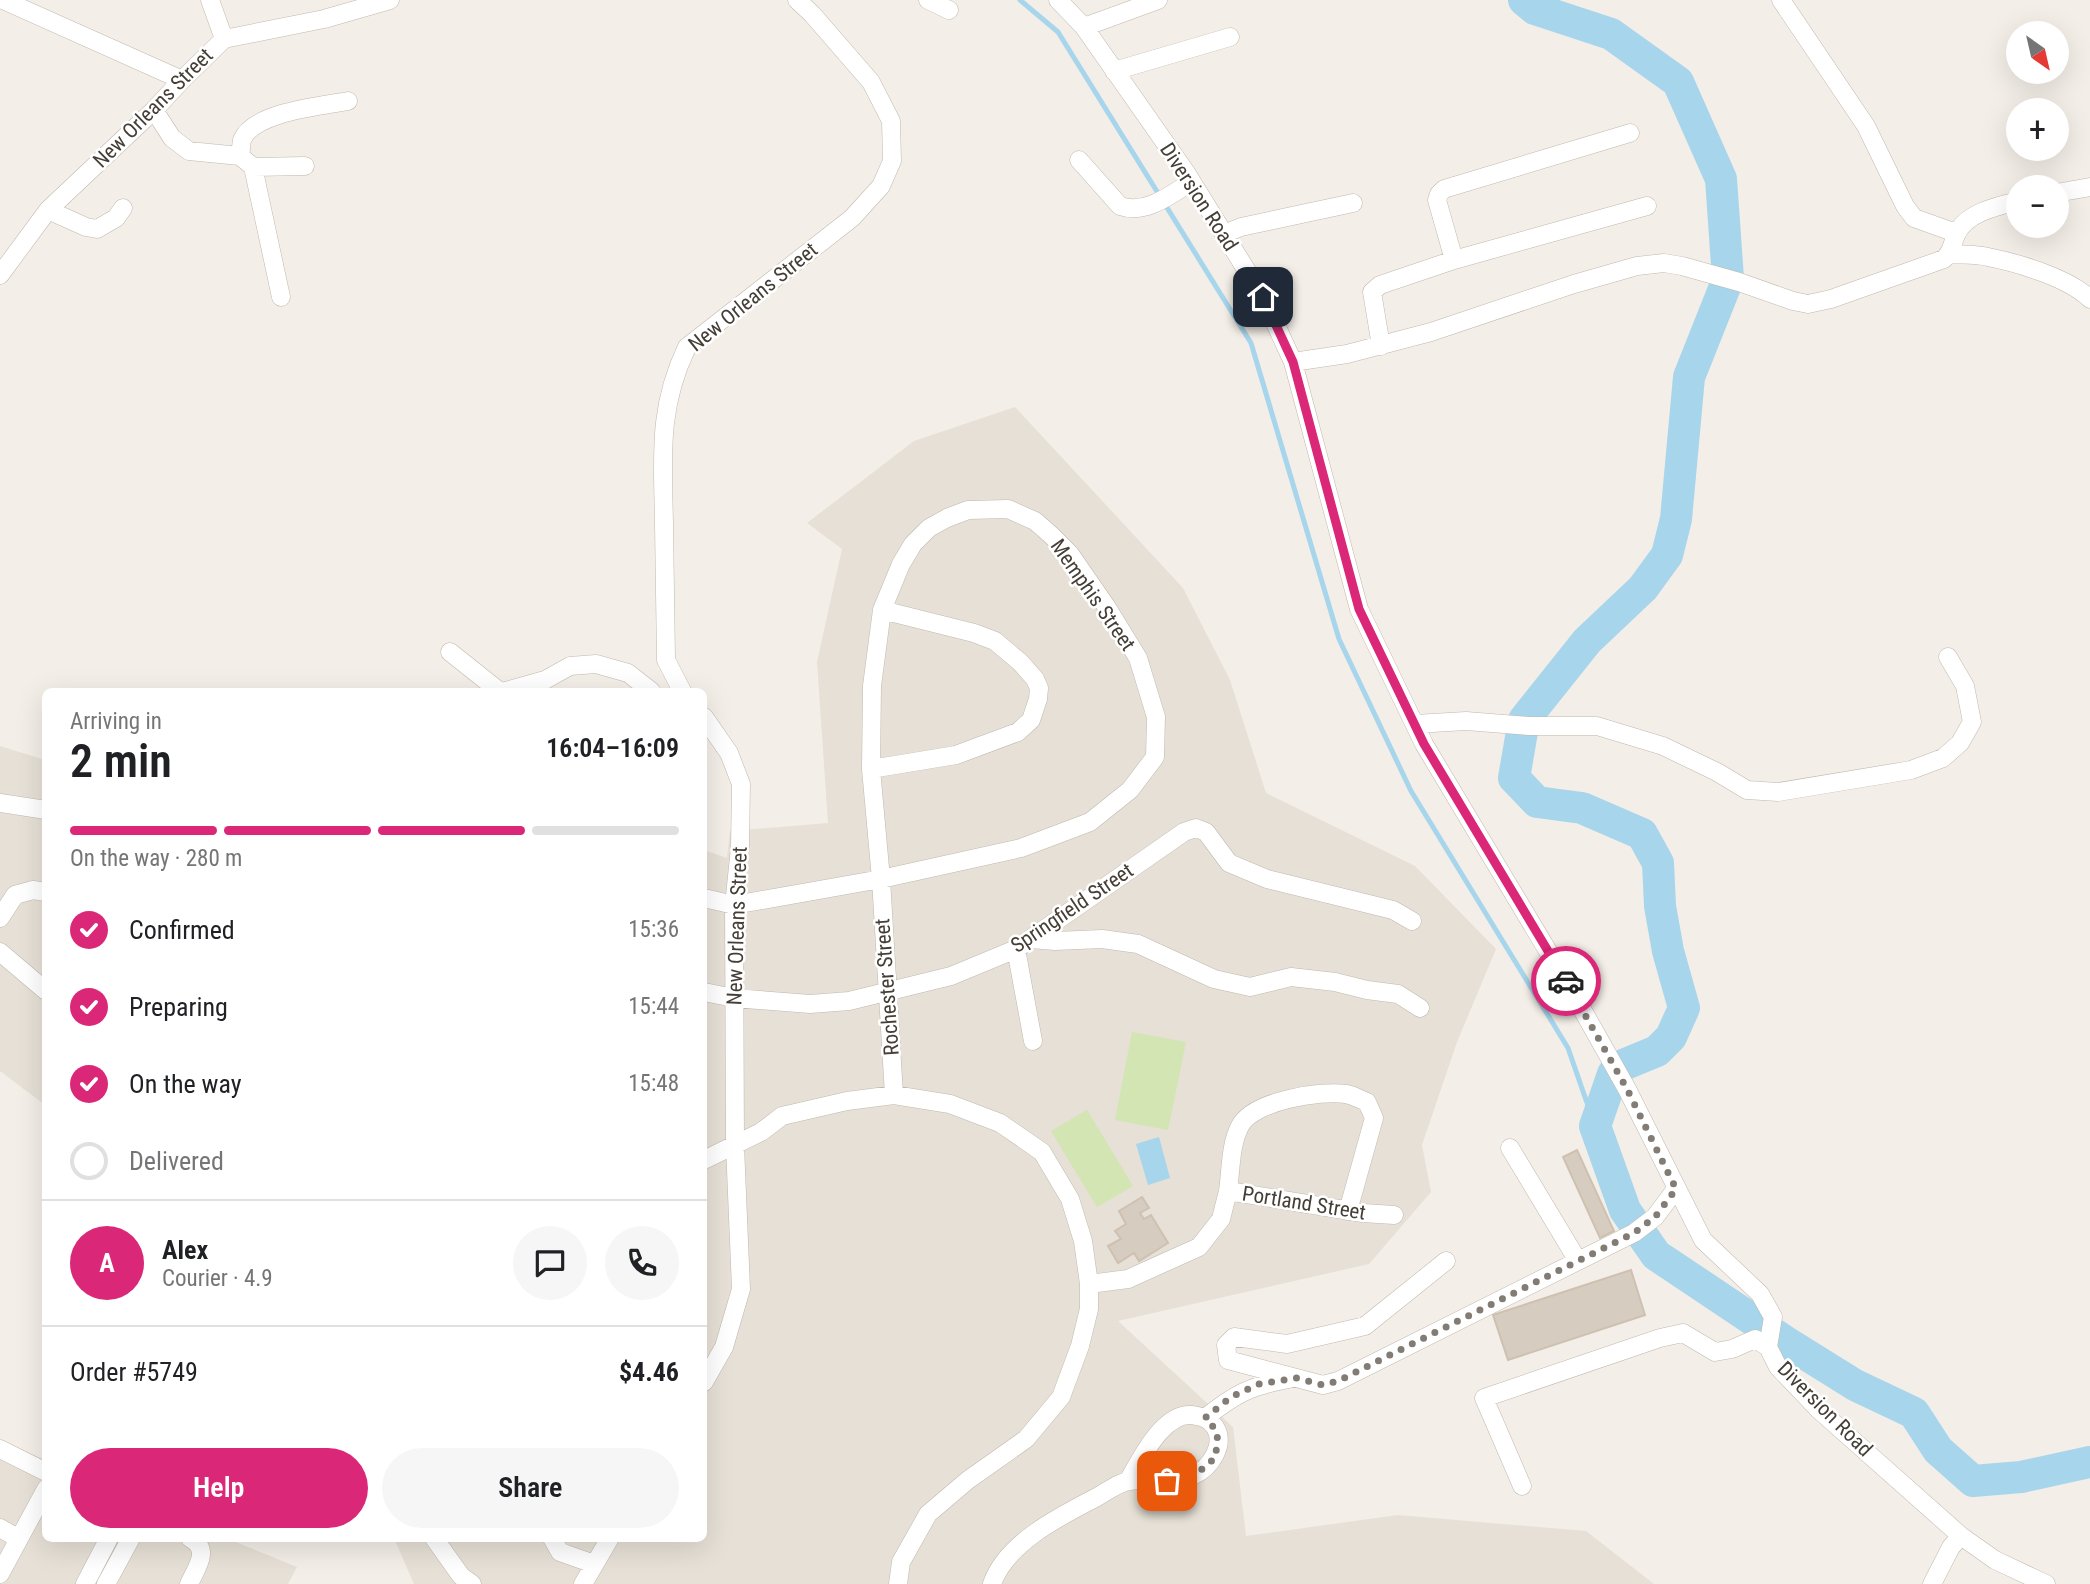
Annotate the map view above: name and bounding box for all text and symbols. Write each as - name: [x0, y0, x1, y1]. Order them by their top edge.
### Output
- north arrow: [2006, 21, 2068, 84]
- map controls: [2006, 21, 2069, 238]
- street label: New Orleans Street: [88, 43, 218, 173]
- button: +: [2006, 98, 2069, 161]
- street label: Diversion Road: [1155, 138, 1243, 256]
- button: −: [2006, 175, 2069, 238]
- street label: New Orleans Street: [684, 238, 822, 356]
- pin: [1233, 267, 1293, 327]
- icon: home: [1244, 278, 1282, 316]
- street label: Memphis Street: [1046, 535, 1140, 655]
- text: Arriving in: [70, 708, 162, 735]
- text: 16:04–16:09: [546, 733, 679, 763]
- text: 2 min: [70, 734, 172, 788]
- text: On the way · 280 m: [70, 845, 242, 872]
- street label: New Orleans Street: [722, 846, 752, 1006]
- street label: Springfield Street: [1006, 858, 1138, 958]
- icon: check: [70, 911, 108, 949]
- text: Confirmed: [129, 915, 235, 945]
- text: 15:36: [628, 916, 679, 943]
- street label: Rochester Street: [870, 918, 904, 1056]
- courier: [1531, 946, 1601, 1016]
- icon: car: [1547, 962, 1585, 1000]
- icon: check: [70, 988, 108, 1026]
- text: Preparing: [129, 992, 228, 1022]
- text: 15:44: [628, 993, 679, 1020]
- icon: check: [70, 1065, 108, 1103]
- text: On the way: [129, 1069, 242, 1099]
- text: 15:48: [628, 1070, 679, 1097]
- text: Delivered: [129, 1146, 224, 1176]
- street label: Portland Street: [1241, 1181, 1367, 1225]
- button: chat: [513, 1226, 587, 1300]
- button: phone: [605, 1226, 679, 1300]
- text: Alex: [162, 1235, 208, 1265]
- text: A: [99, 1248, 115, 1278]
- text: Courier · 4.9: [162, 1265, 273, 1292]
- text: Order #5749: [70, 1357, 198, 1387]
- text: $4.46: [619, 1357, 679, 1387]
- street label: Diversion Road: [1773, 1357, 1877, 1461]
- button: Help: [70, 1448, 368, 1528]
- button: Share: [382, 1448, 679, 1528]
- pin: [1137, 1451, 1197, 1511]
- icon: bag: [1148, 1462, 1186, 1500]

